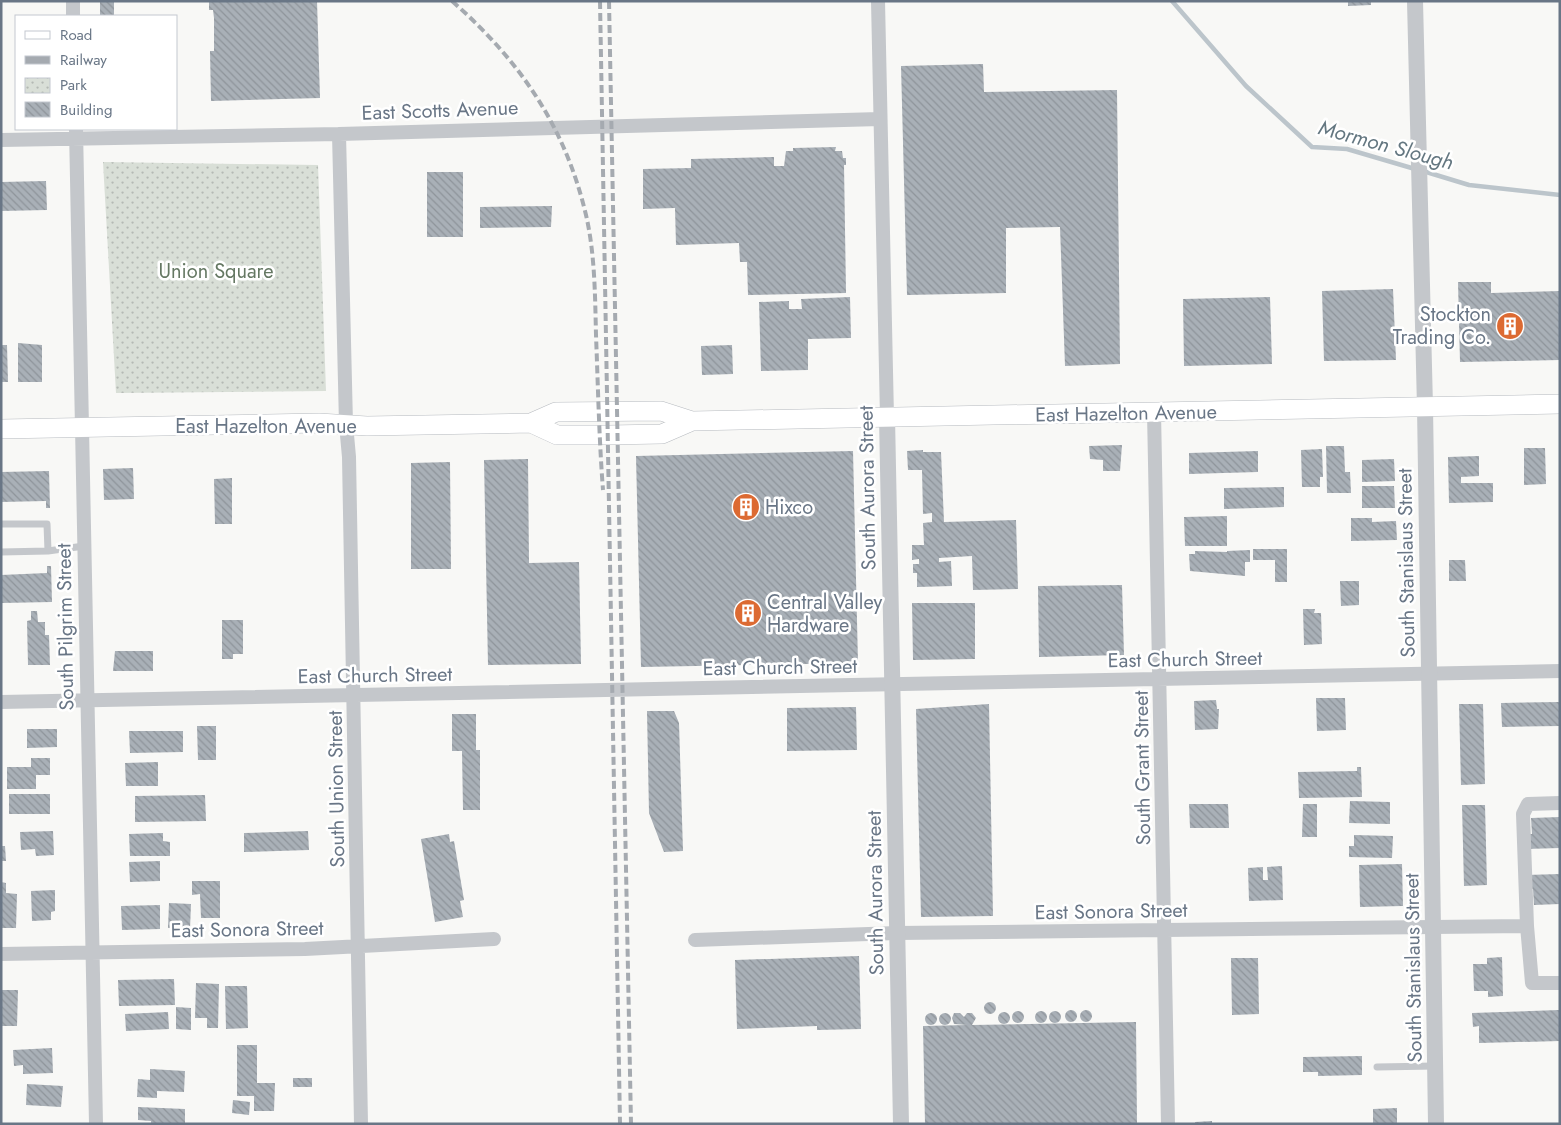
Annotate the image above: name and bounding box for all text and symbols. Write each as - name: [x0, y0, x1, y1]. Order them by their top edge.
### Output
- legend: [15, 15, 178, 130]
- text: Road: [60, 24, 92, 46]
- text: Railway: [60, 49, 107, 71]
- text: Park: [60, 74, 87, 96]
- street label: East Scotts Avenue: [361, 93, 519, 128]
- text: Building: [60, 99, 112, 121]
- water label: Mormon Slough: [1315, 113, 1457, 177]
- park label: Union Square: [159, 257, 273, 286]
- place label: Stockton Trading Co.: [1393, 300, 1491, 352]
- building icon: Stockton Trading Co.: [1495, 311, 1525, 341]
- street label: East Hazelton Avenue: [1035, 397, 1217, 430]
- street label: South Aurora Street: [852, 405, 883, 571]
- street label: East Hazelton Avenue: [175, 412, 357, 441]
- street label: South Stanislaus Street: [1390, 468, 1423, 658]
- building icon: Hixco: [731, 492, 761, 522]
- place label: Hixco: [765, 493, 813, 522]
- street label: South Pilgrim Street: [50, 543, 81, 711]
- place label: Central Valley Hardware: [767, 588, 882, 640]
- building icon: Central Valley Hardware: [733, 598, 763, 628]
- street label: East Church Street: [1108, 644, 1263, 675]
- street label: East Church Street: [703, 652, 858, 683]
- street label: East Church Street: [298, 660, 453, 691]
- street label: South Grant Street: [1127, 690, 1158, 846]
- street label: South Union Street: [321, 710, 352, 868]
- street label: South Aurora Street: [860, 810, 891, 976]
- street label: South Stanislaus Street: [1397, 873, 1430, 1063]
- street label: East Sonora Street: [1034, 896, 1188, 927]
- street label: East Sonora Street: [170, 914, 324, 945]

